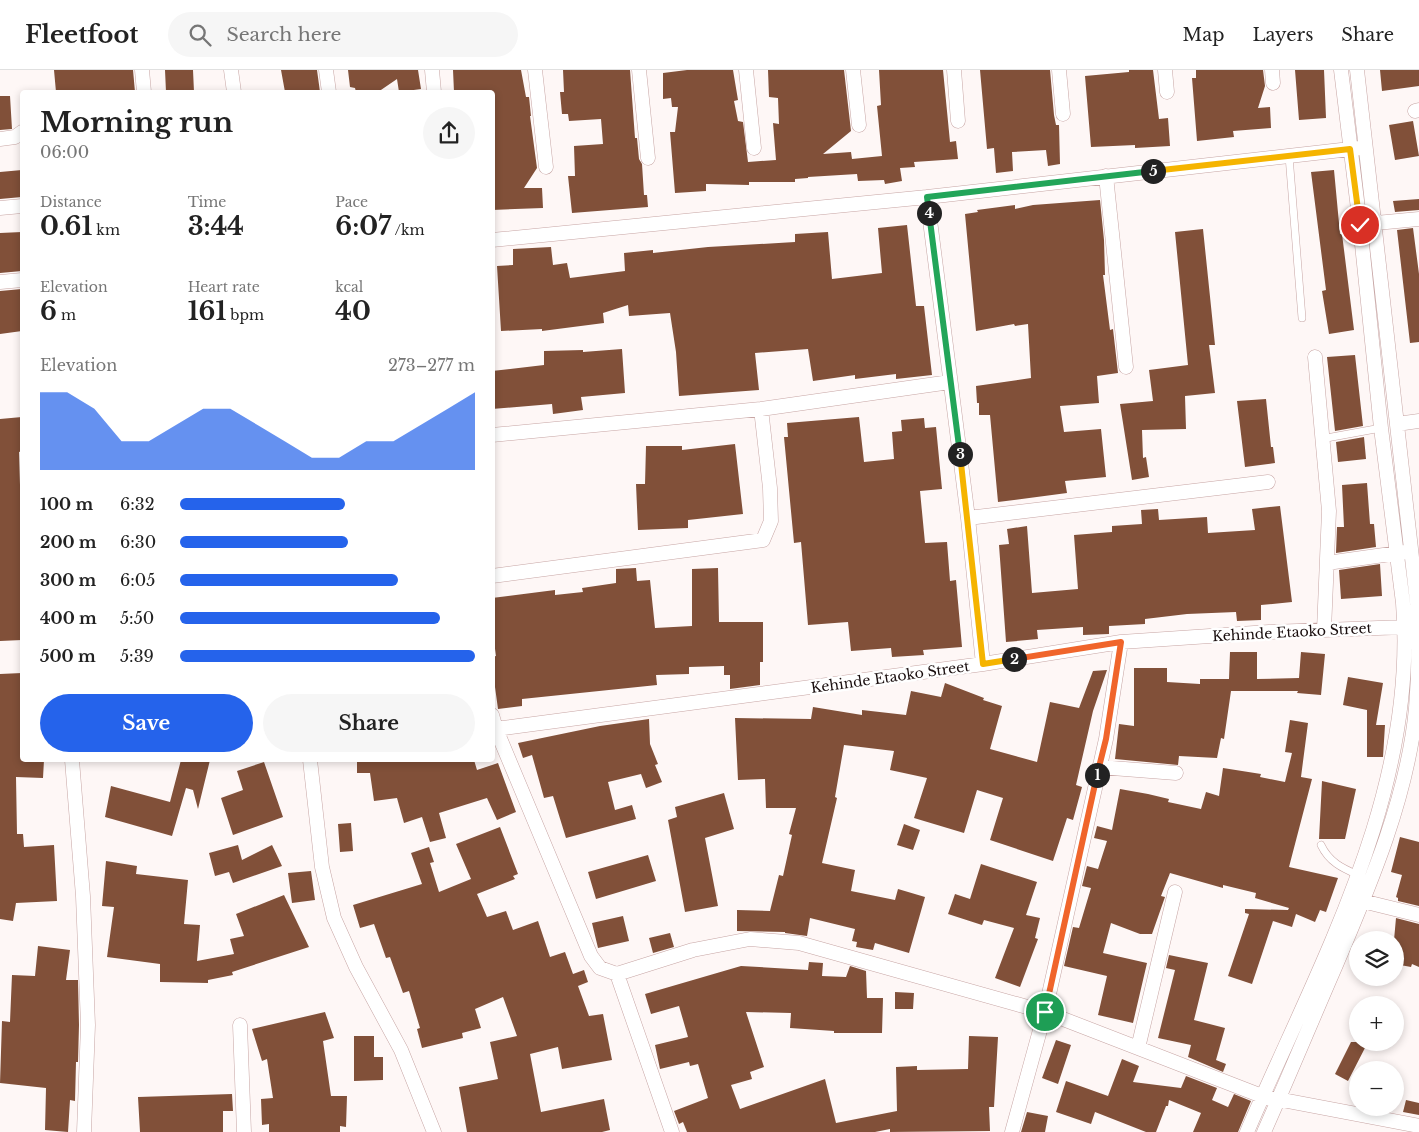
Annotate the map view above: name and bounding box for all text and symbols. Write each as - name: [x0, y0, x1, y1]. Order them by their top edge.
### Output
- search box: [168, 12, 518, 57]
- text: Fleetfoot: [25, 20, 138, 49]
- icon: search: [186, 21, 214, 49]
- text: Search here: [226, 23, 341, 46]
- text: Map: [1183, 24, 1224, 46]
- text: Layers: [1252, 24, 1313, 46]
- text: Share: [1341, 24, 1394, 46]
- text: Morning run: [40, 105, 233, 140]
- button: share: [423, 107, 475, 159]
- text: 06:00: [40, 142, 89, 162]
- pin: 5: [1140, 158, 1166, 184]
- text: 5: [1149, 162, 1158, 180]
- text: Distance: [40, 193, 102, 211]
- text: Time: [188, 193, 226, 211]
- text: Pace: [335, 193, 368, 211]
- pin: 4: [916, 200, 942, 226]
- text: 4: [925, 204, 934, 222]
- pin: [1339, 204, 1381, 246]
- text: 0.61: [40, 211, 92, 242]
- text: 3:44: [188, 211, 244, 242]
- text: 6:07: [335, 211, 391, 242]
- icon: check: [1346, 211, 1374, 239]
- text: km: [92, 221, 120, 239]
- text: /km: [391, 221, 425, 239]
- text: Elevation: [40, 278, 108, 296]
- text: Heart rate: [188, 278, 260, 296]
- text: kcal: [335, 278, 363, 296]
- text: 6: [40, 296, 57, 327]
- text: 161: [188, 296, 226, 327]
- text: 40: [335, 296, 371, 327]
- text: m: [57, 306, 76, 324]
- text: bpm: [226, 306, 264, 324]
- text: Elevation: [40, 355, 117, 375]
- text: 273–277 m: [388, 355, 475, 375]
- pin: 3: [948, 442, 972, 466]
- text: 3: [956, 445, 965, 463]
- text: 100 m: [40, 494, 93, 514]
- text: 6:32: [120, 494, 155, 514]
- text: 200 m: [40, 532, 97, 552]
- text: 6:30: [120, 532, 156, 552]
- text: 300 m: [40, 570, 96, 590]
- text: 6:05: [120, 570, 155, 590]
- text: 400 m: [40, 608, 97, 628]
- text: 5:50: [120, 608, 154, 628]
- street label: Kehinde Etaoko Street: [1212, 619, 1373, 645]
- text: 500 m: [40, 646, 96, 666]
- text: 5:39: [120, 646, 154, 666]
- pin: 2: [1002, 646, 1026, 672]
- text: 2: [1010, 650, 1019, 668]
- street label: Kehinde Etaoko Street: [810, 657, 971, 697]
- button: Save: [40, 694, 253, 752]
- button: Share: [263, 694, 475, 752]
- pin: 1: [1084, 762, 1110, 788]
- text: 1: [1094, 766, 1101, 784]
- map controls: [1349, 931, 1404, 1116]
- button: layers: [1349, 931, 1404, 986]
- pin: [1024, 991, 1066, 1033]
- button: +: [1349, 996, 1404, 1051]
- icon: arrive: [1031, 998, 1059, 1026]
- button: −: [1349, 1061, 1404, 1116]

